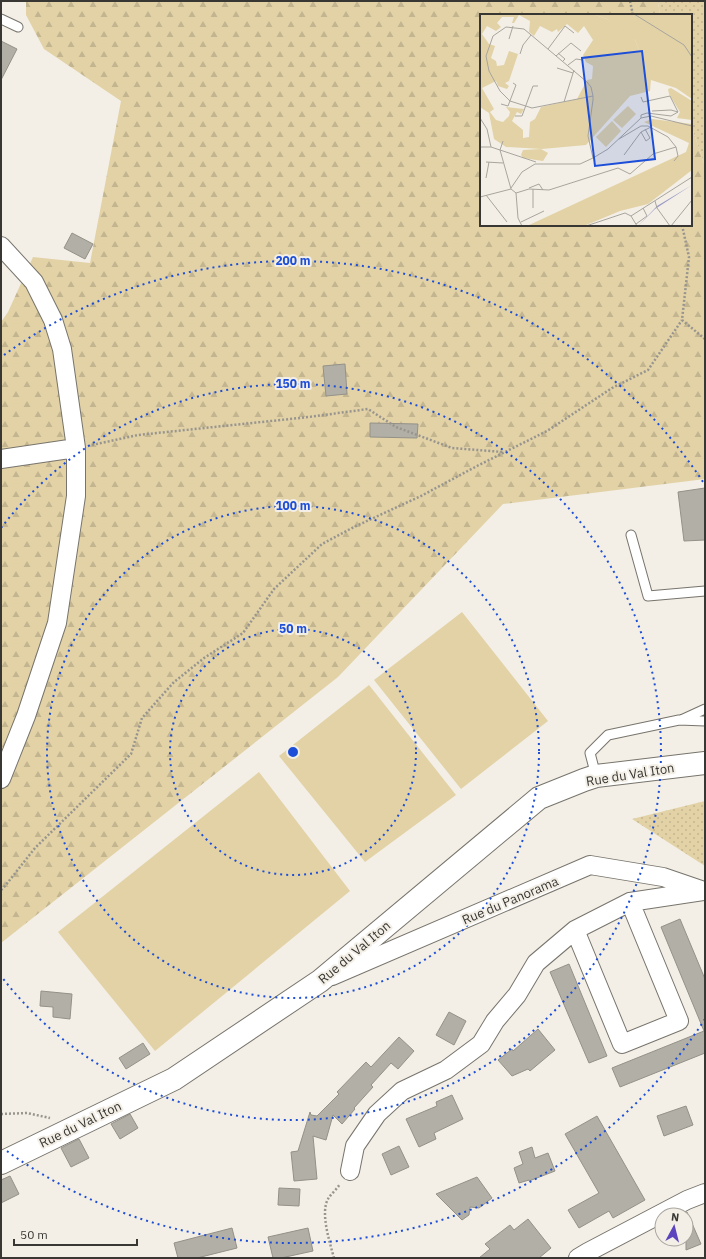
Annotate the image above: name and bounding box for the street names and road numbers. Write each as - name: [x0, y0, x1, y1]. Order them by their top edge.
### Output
- street label: Rue du Val Iton: [585, 759, 676, 790]
- street label: Rue du Panorama: [459, 872, 561, 928]
- street label: Rue du Val Iton: [315, 917, 394, 988]
- street label: Rue du Val Iton: [36, 1097, 124, 1152]

